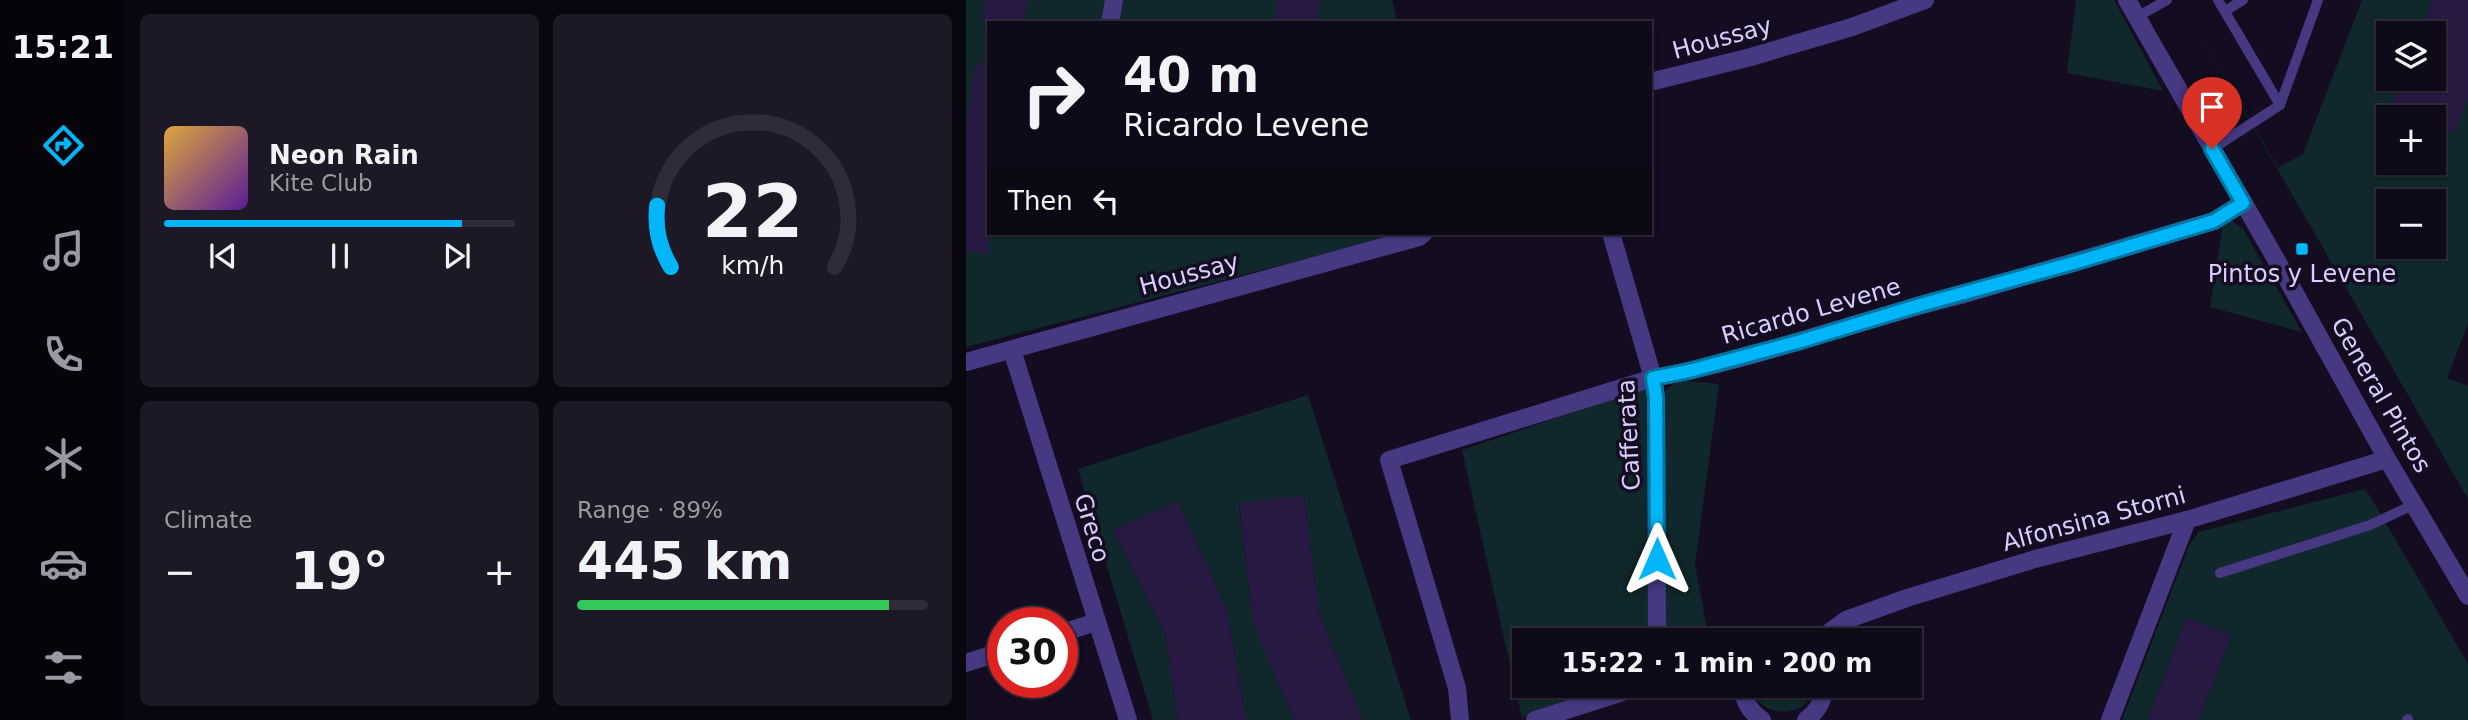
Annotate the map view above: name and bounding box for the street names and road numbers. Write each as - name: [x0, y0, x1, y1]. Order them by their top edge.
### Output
- street label: Houssay: [1669, 11, 1775, 65]
- street label: Houssay: [1136, 247, 1242, 301]
- street label: Ricardo Levene: [1718, 272, 1904, 350]
- street label: General Pintos: [2325, 312, 2437, 478]
- street label: Cafferata: [1612, 379, 1646, 491]
- street label: Alfonsina Storni: [1999, 481, 2189, 557]
- street label: Greco: [1068, 490, 1116, 566]

